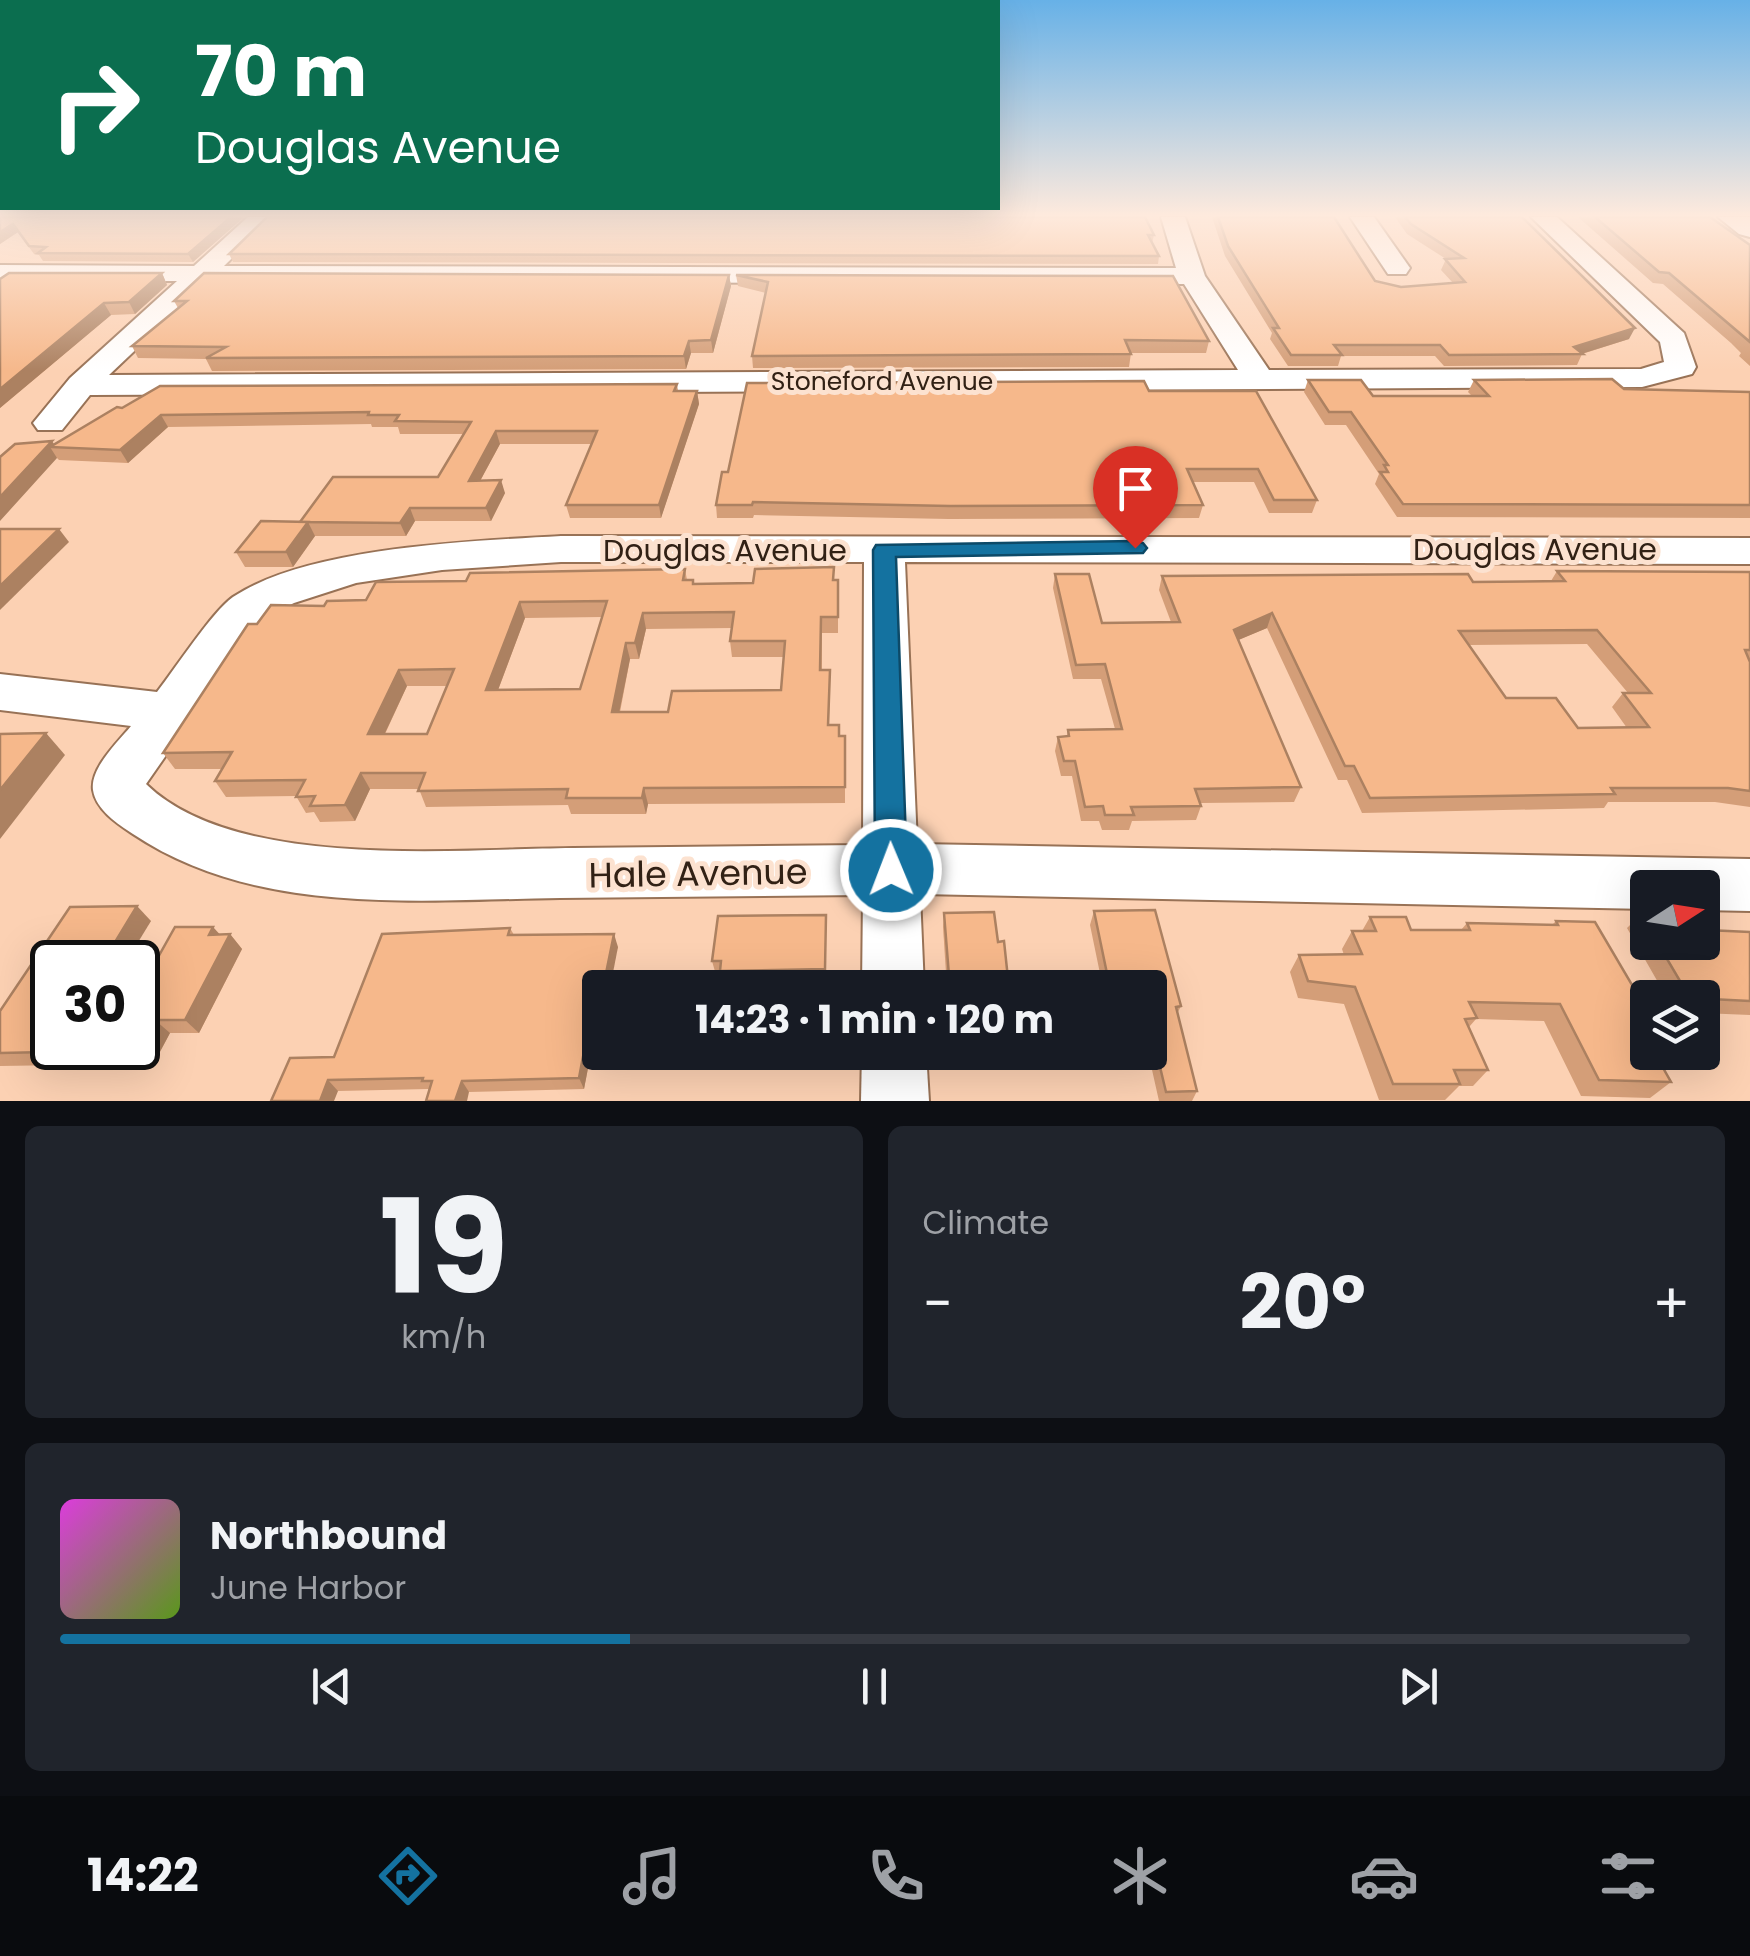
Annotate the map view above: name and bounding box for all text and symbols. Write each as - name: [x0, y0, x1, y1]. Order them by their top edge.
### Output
- text: 70 m: [195, 22, 367, 121]
- icon: right: [30, 40, 160, 170]
- text: Douglas Avenue: [195, 116, 561, 179]
- street label: Stoneford Avenue: [771, 364, 993, 399]
- pin: [1093, 446, 1178, 549]
- icon: arrive: [1108, 461, 1163, 516]
- street label: Douglas Avenue: [1413, 528, 1657, 571]
- street label: Douglas Avenue: [603, 529, 847, 572]
- position arrow: [839, 818, 943, 922]
- street label: Hale Avenue: [588, 847, 808, 899]
- north arrow: [1630, 870, 1720, 960]
- map controls: [1630, 870, 1720, 1070]
- speed limit sign: 30: [30, 940, 160, 1070]
- button: layers: [1630, 980, 1720, 1070]
- text: 14:23 · 1 min · 120 m: [695, 993, 1054, 1046]
- text: 19: [379, 1156, 508, 1339]
- text: Climate: [923, 1200, 1049, 1245]
- text: 20°: [1239, 1250, 1366, 1355]
- text: −: [923, 1265, 953, 1342]
- text: +: [1652, 1265, 1690, 1342]
- text: km/h: [401, 1314, 486, 1359]
- text: Northbound: [210, 1509, 447, 1562]
- text: June Harbor: [210, 1565, 406, 1610]
- icon: previous: [304, 1659, 359, 1714]
- icon: pause: [847, 1659, 902, 1714]
- icon: next: [1391, 1659, 1446, 1714]
- icon: directions: [373, 1841, 443, 1911]
- icon: music: [617, 1841, 687, 1911]
- icon: phone: [861, 1841, 931, 1911]
- icon: climate: [1105, 1841, 1175, 1911]
- icon: car: [1349, 1841, 1419, 1911]
- icon: filters: [1593, 1841, 1663, 1911]
- text: 14:22: [87, 1844, 199, 1907]

